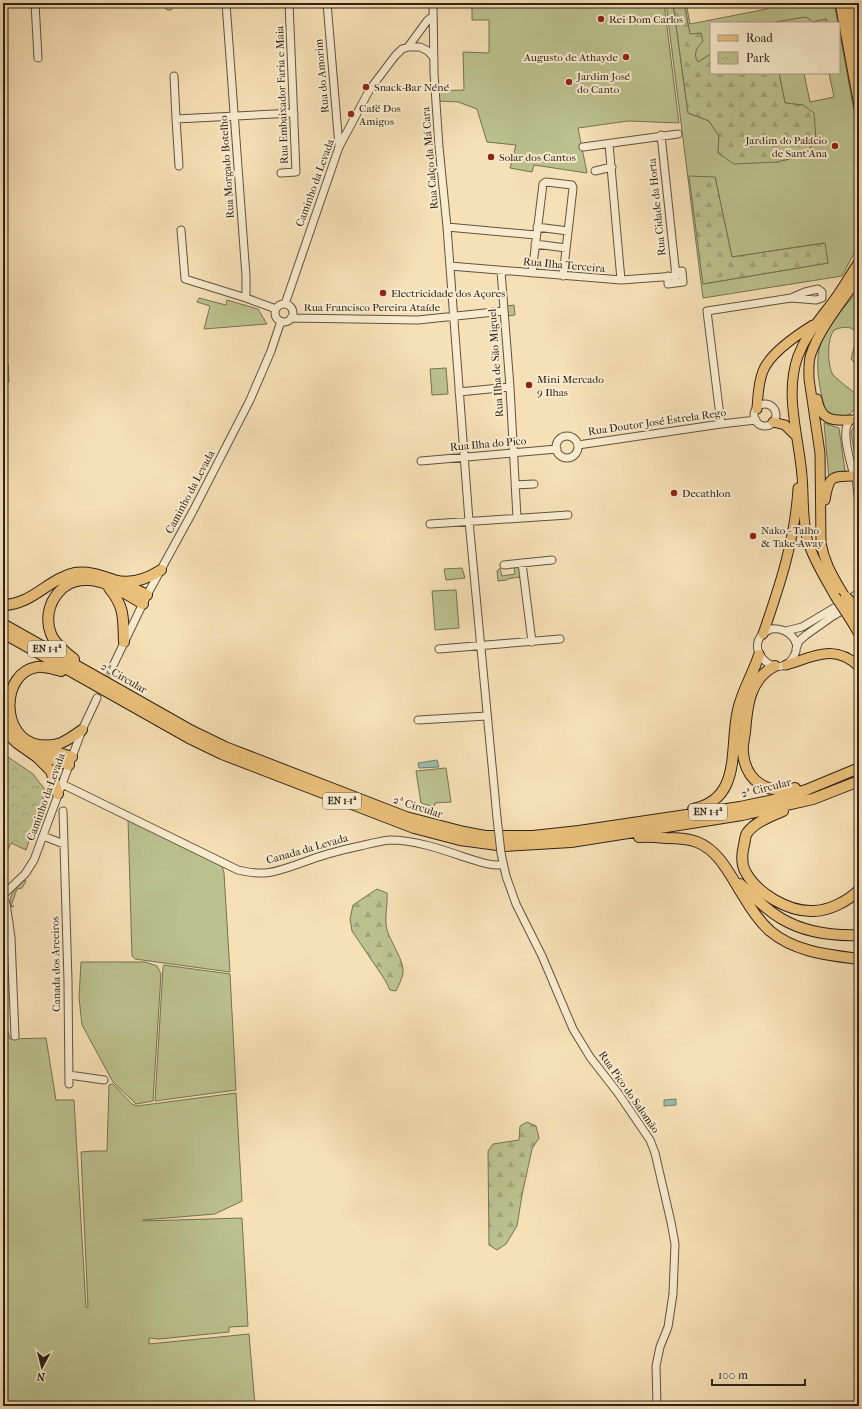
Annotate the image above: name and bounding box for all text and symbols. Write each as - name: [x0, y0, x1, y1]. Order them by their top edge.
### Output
- place label: Rei Dom Carlos: [609, 13, 683, 26]
- marker: Rei Dom Carlos: [596, 14, 606, 24]
- legend: [710, 22, 840, 74]
- street label: Rua Embaixador Faria e Maia: [273, 25, 291, 164]
- text: Road: [746, 31, 773, 45]
- street label: Rua do Amorim: [312, 38, 332, 114]
- place label: Augusto de Athayde: [523, 51, 619, 64]
- text: Park: [746, 51, 771, 65]
- marker: Augusto de Athayde: [621, 52, 631, 62]
- place label: Jardim José do Canto: [576, 70, 631, 96]
- marker: Jardim José do Canto: [564, 77, 574, 87]
- place label: Snack-Bar Néné: [374, 81, 450, 94]
- marker: Snack-Bar Néné: [361, 82, 371, 92]
- place label: Café Dos Amigos: [358, 102, 401, 128]
- street label: Rua Calço da Má Cara: [419, 105, 441, 210]
- marker: Café Dos Amigos: [346, 109, 356, 119]
- street label: Rua Morgado Botelho: [217, 115, 237, 219]
- place label: Jardim do Palácio de Sant'Ana: [744, 134, 828, 160]
- street label: Caminho da Levada: [293, 137, 337, 229]
- marker: Jardim do Palácio de Sant'Ana: [830, 141, 840, 151]
- place label: Solar dos Cantos: [499, 151, 576, 164]
- marker: Solar dos Cantos: [486, 152, 496, 162]
- street label: Rua Cidade da Horta: [645, 157, 669, 256]
- street label: Rua Ilha Terceira: [522, 255, 606, 275]
- place label: Electricidade dos Açores: [391, 287, 505, 300]
- marker: Electricidade dos Açores: [378, 288, 388, 298]
- street label: Rua Francisco Pereira Ataíde: [304, 301, 441, 314]
- street label: Rua Ilha de São Miguel: [486, 308, 506, 418]
- place label: Mini Mercado 9 Ilhas: [537, 373, 604, 399]
- marker: Mini Mercado 9 Ilhas: [524, 380, 534, 390]
- street label: Rua Doutor José Estrela Rego: [587, 406, 727, 438]
- street label: Rua Ilha do Pico: [449, 434, 527, 454]
- street label: Caminho da Levada: [163, 447, 218, 536]
- place label: Decathlon: [682, 487, 731, 500]
- marker: Decathlon: [669, 488, 679, 498]
- place label: Nako - Talho & Take-Away: [761, 524, 824, 550]
- marker: Nako - Talho & Take-Away: [748, 531, 758, 541]
- road number: EN 1-1ª: [28, 641, 66, 657]
- street label: 2ª Circular: [99, 660, 150, 697]
- street label: Caminho da Levada: [24, 751, 68, 843]
- street label: 2ª Circular: [740, 775, 793, 800]
- road number: EN 1-1ª: [323, 793, 361, 809]
- street label: 2ª Circular: [392, 793, 445, 821]
- road number: EN 1-1ª: [689, 804, 727, 820]
- street label: Canada da Levada: [265, 831, 350, 867]
- street label: Canada dos Areeiros: [49, 916, 63, 1012]
- street label: Rua Pico do Salomão: [596, 1049, 662, 1136]
- north arrow: [22, 1347, 62, 1387]
- scale bar: [712, 1361, 805, 1387]
- text: 100 m: [718, 1368, 748, 1382]
- text: N: [35, 1369, 46, 1383]

